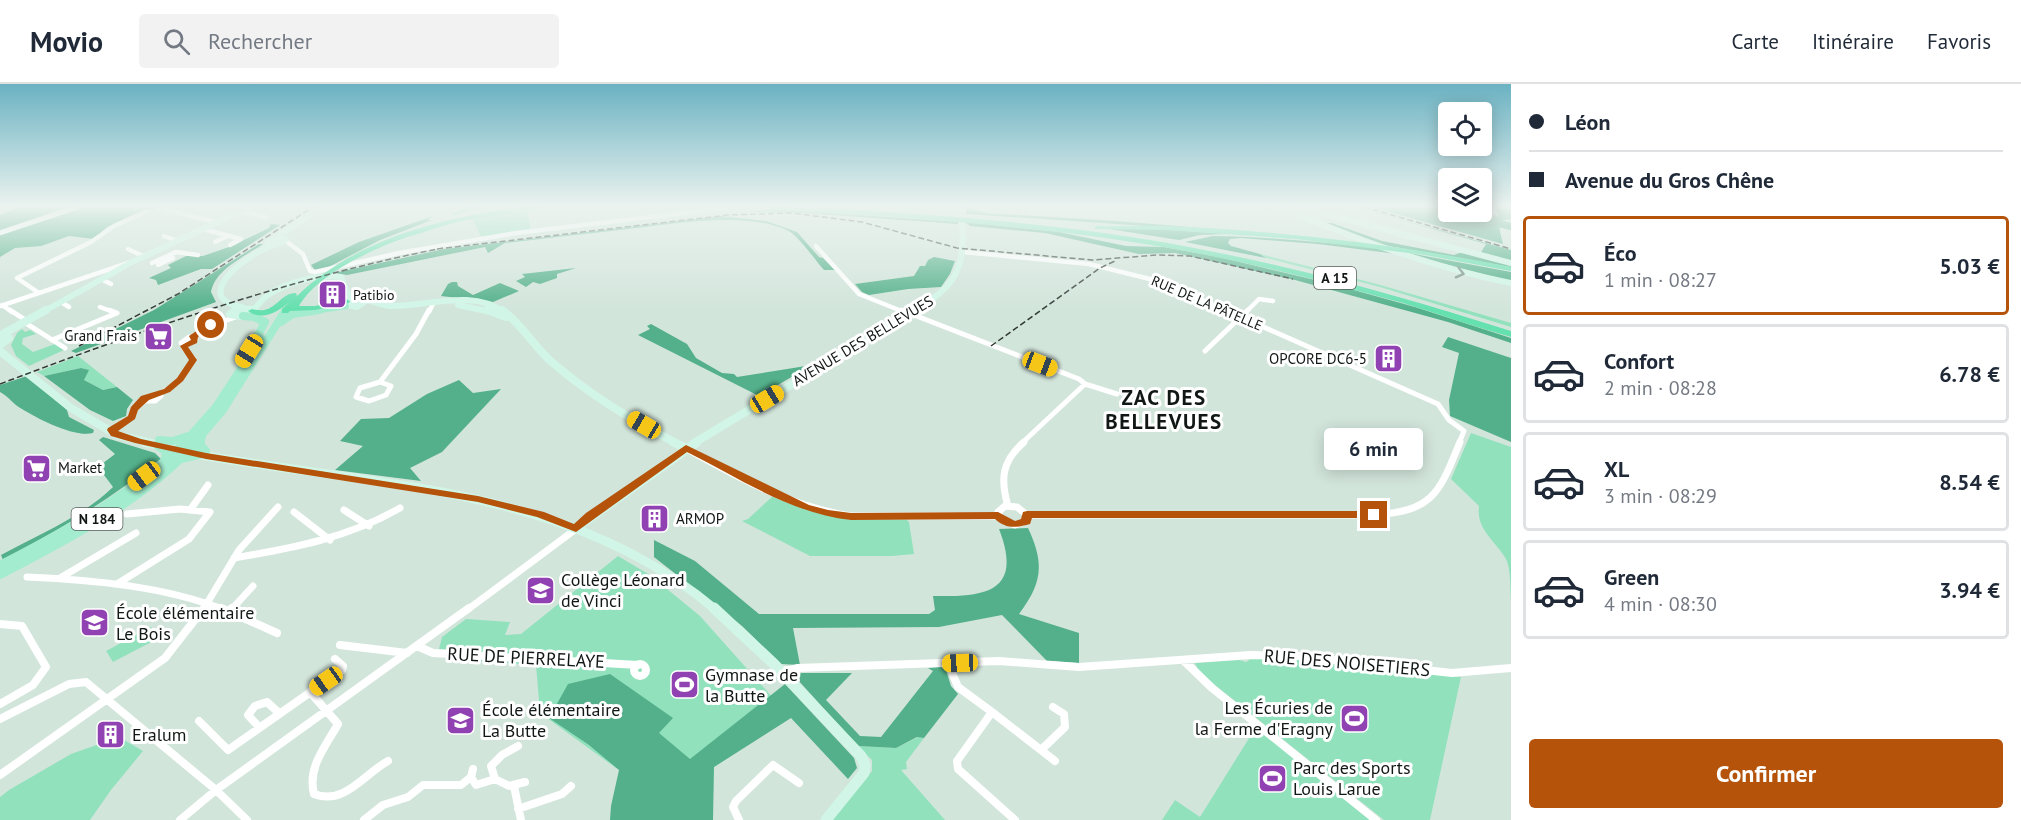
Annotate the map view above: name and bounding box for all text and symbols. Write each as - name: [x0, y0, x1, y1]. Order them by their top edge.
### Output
- search box: [139, 14, 559, 68]
- text: Movio: [30, 23, 103, 60]
- icon: search: [160, 25, 193, 58]
- text: Rechercher: [208, 27, 312, 55]
- text: Carte: [1732, 28, 1779, 55]
- text: Itinéraire: [1812, 28, 1894, 55]
- text: Favoris: [1927, 28, 1991, 55]
- map controls: [1438, 102, 1492, 222]
- button: locate: [1438, 102, 1492, 156]
- text: Léon: [1565, 108, 1610, 136]
- text: Avenue du Gros Chêne: [1565, 166, 1774, 194]
- button: layers: [1438, 168, 1492, 222]
- icon: car: [1532, 239, 1586, 293]
- text: Éco: [1604, 239, 1636, 267]
- text: 5.03 €: [1939, 252, 2000, 280]
- one-way arrow: [1455, 265, 1465, 278]
- road number: A 15: [1314, 267, 1356, 289]
- text: 1 min · 08:27: [1604, 267, 1717, 293]
- street label: RUE DE LA PÂTELLE: [1149, 271, 1265, 335]
- building icon: Patibio: [316, 279, 348, 311]
- place label: Patibio: [353, 286, 395, 304]
- street label: AVENUE DES BELLEVUES: [789, 291, 937, 390]
- route start: [197, 311, 224, 338]
- supermarket icon: Grand Frais: [142, 320, 174, 352]
- place label: Grand Frais: [64, 326, 137, 345]
- car: [232, 331, 266, 371]
- building icon: OPCORE DC6-5: [1372, 343, 1404, 375]
- icon: car: [1532, 347, 1586, 401]
- text: Confort: [1604, 347, 1674, 375]
- car: [1020, 349, 1060, 379]
- place label: OPCORE DC6-5: [1269, 349, 1367, 368]
- text: 6.78 €: [1939, 360, 2000, 388]
- text: 2 min · 08:28: [1604, 375, 1717, 401]
- car: [747, 382, 787, 416]
- district label: ZAC DES BELLEVUES: [1105, 384, 1223, 435]
- car: [624, 408, 664, 442]
- callout: 6 min: [1324, 428, 1424, 470]
- text: 6 min: [1349, 436, 1398, 462]
- supermarket icon: Market: [21, 452, 53, 484]
- icon: car: [1532, 455, 1586, 509]
- text: XL: [1604, 455, 1629, 483]
- place label: Market: [58, 458, 102, 477]
- car: [124, 458, 164, 494]
- text: 8.54 €: [1939, 468, 2000, 496]
- text: 3 min · 08:29: [1604, 483, 1717, 509]
- route end: [1360, 501, 1387, 528]
- building icon: ARMOP: [639, 503, 671, 535]
- road number: N 184: [72, 508, 122, 530]
- place label: ARMOP: [676, 509, 724, 528]
- icon: car: [1532, 563, 1586, 617]
- text: Green: [1604, 563, 1659, 591]
- place label: Collège Léonard de Vinci: [561, 568, 685, 612]
- school or university icon: Collège Léonard de Vinci: [524, 574, 556, 606]
- text: 3.94 €: [1939, 576, 2000, 604]
- text: 4 min · 08:30: [1604, 591, 1717, 617]
- place label: École élémentaire Le Bois: [116, 601, 254, 645]
- school or university icon: École élémentaire Le Bois: [79, 607, 111, 639]
- street label: RUE DE PIERRELAYE: [447, 642, 605, 673]
- street label: RUE DES NOISETIERS: [1263, 644, 1431, 681]
- car: [942, 653, 978, 673]
- car: [306, 663, 346, 699]
- place label: Gymnase de la Butte: [705, 663, 798, 707]
- sports icon: Gymnase de la Butte: [668, 669, 700, 701]
- place label: Les Écuries de la Ferme d'Eragny: [1195, 696, 1334, 740]
- place label: École élémentaire La Butte: [482, 698, 620, 742]
- sports icon: Les Écuries de la Ferme d'Eragny: [1338, 702, 1370, 734]
- school or university icon: École élémentaire La Butte: [445, 704, 477, 736]
- building icon: Eralum: [95, 719, 127, 751]
- place label: Eralum: [132, 723, 186, 746]
- button: Confirmer: [1529, 739, 2003, 808]
- place label: Parc des Sports Louis Larue: [1293, 756, 1410, 800]
- sports icon: Parc des Sports Louis Larue: [1256, 762, 1288, 794]

